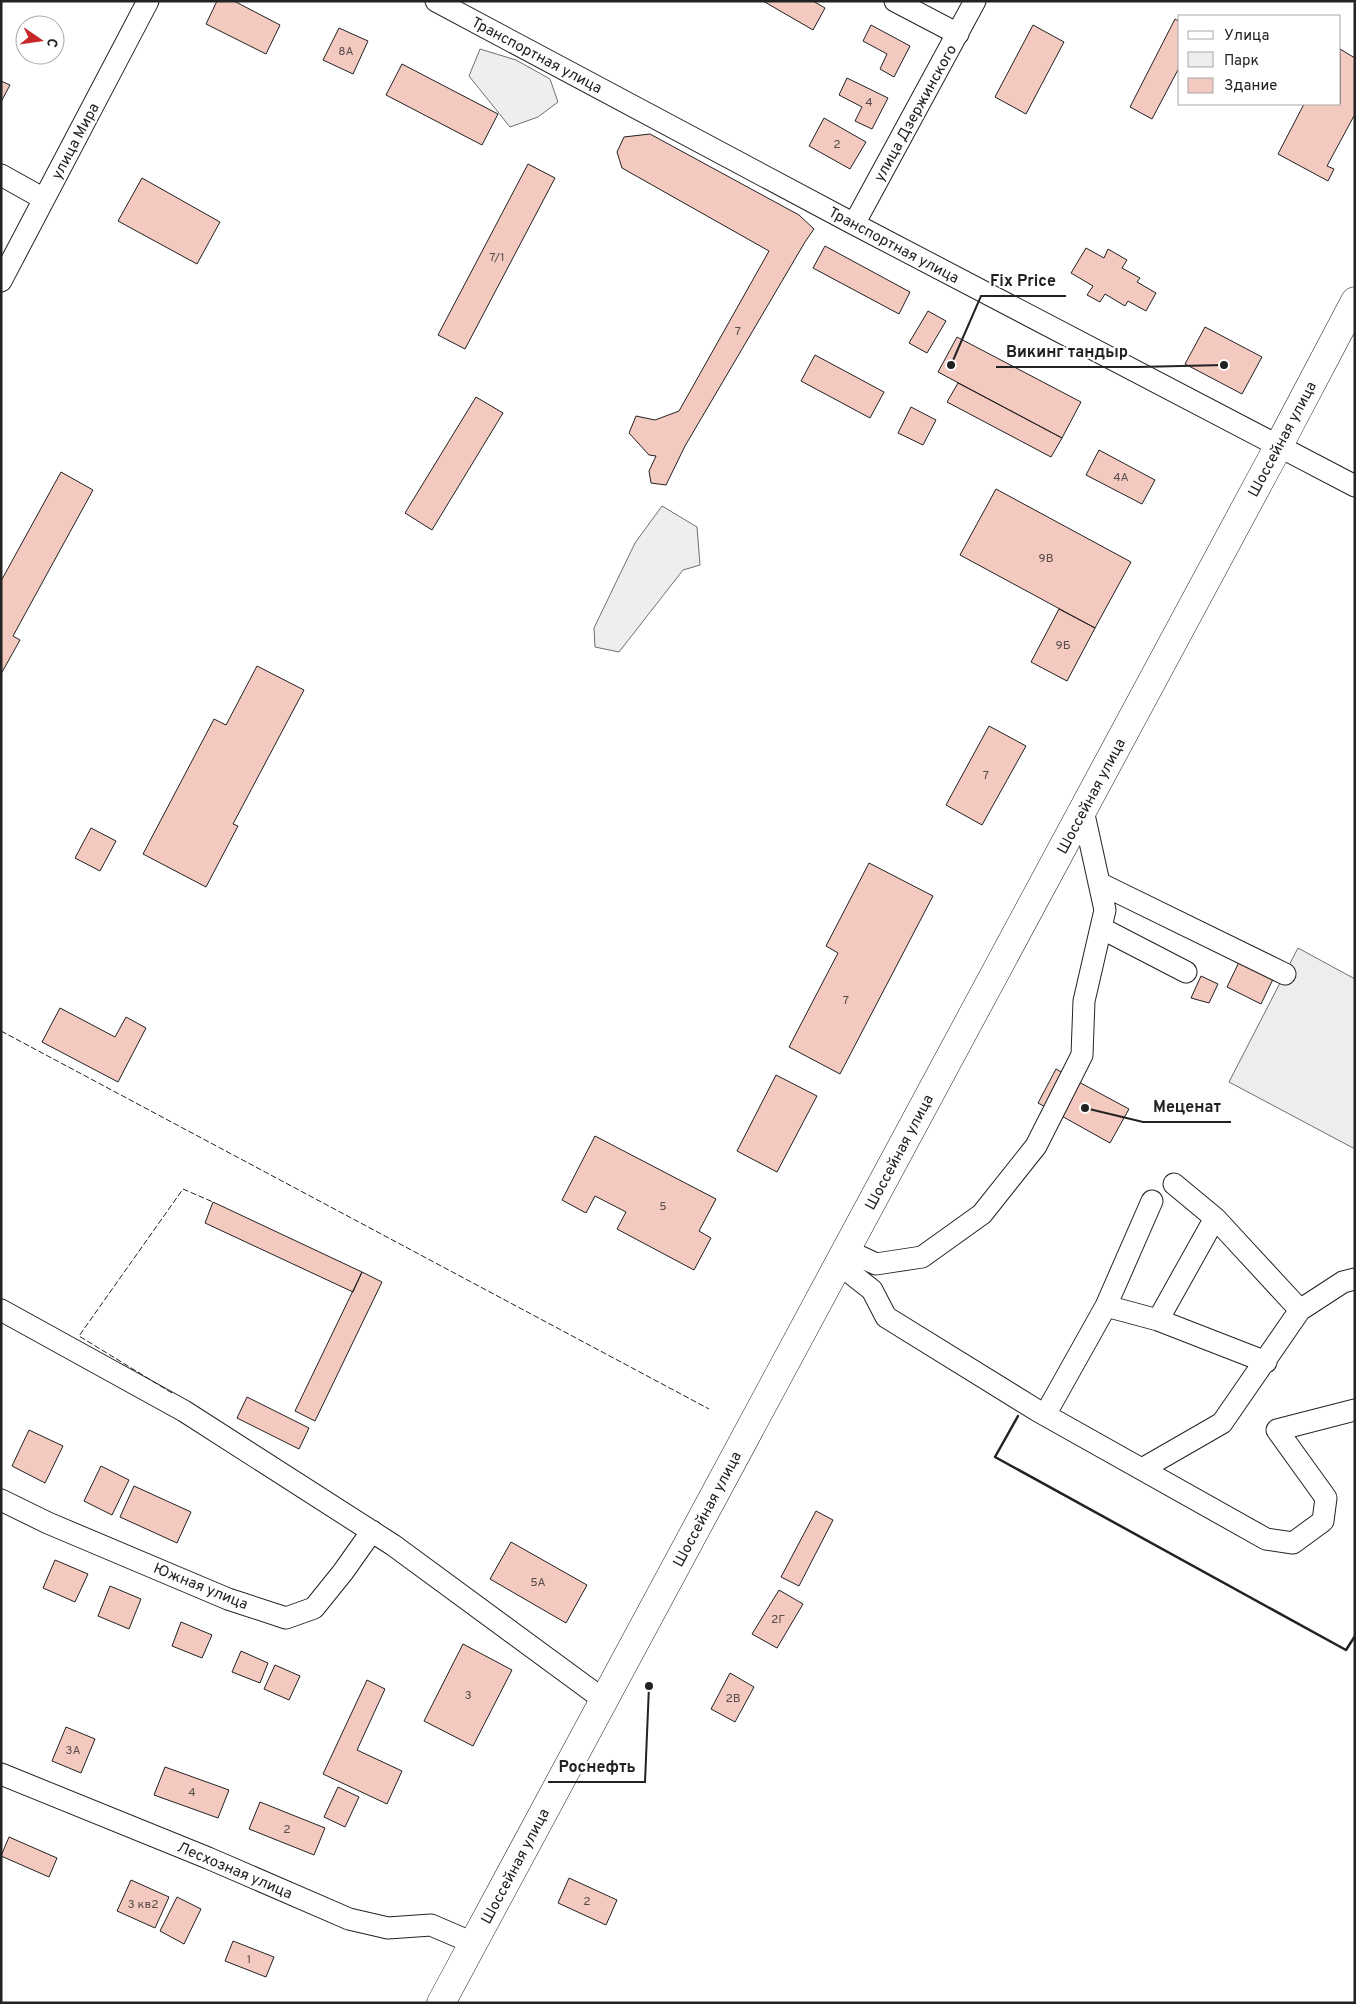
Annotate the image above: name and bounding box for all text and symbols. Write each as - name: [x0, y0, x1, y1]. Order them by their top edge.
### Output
- street label: Транспортная улица: [468, 14, 605, 99]
- north arrow: [15, 15, 65, 65]
- legend: [1178, 15, 1341, 105]
- text: Улица: [1224, 27, 1269, 46]
- text: С: [42, 36, 60, 49]
- street label: улица Дзержинского: [871, 42, 962, 186]
- house number: 8А: [338, 44, 354, 60]
- text: Парк: [1224, 52, 1259, 71]
- text: Здание: [1224, 77, 1277, 96]
- house number: 4: [865, 95, 873, 111]
- street label: улица Мира: [48, 100, 104, 183]
- house number: 2: [833, 137, 841, 153]
- street label: Транспортная улица: [825, 204, 962, 289]
- house number: 7/1: [489, 250, 505, 266]
- callout: Fix Price: [981, 265, 1066, 296]
- text: Fix Price: [990, 272, 1056, 292]
- house number: 7: [735, 324, 741, 340]
- callout: Викинг тандыр: [996, 336, 1138, 367]
- text: Викинг тандыр: [1006, 343, 1128, 363]
- street label: Шоссейная улица: [1245, 379, 1322, 501]
- house number: 4А: [1113, 470, 1129, 486]
- house number: 9В: [1038, 551, 1054, 567]
- house number: 9Б: [1055, 638, 1071, 654]
- street label: Шоссейная улица: [1054, 736, 1131, 858]
- house number: 7: [983, 768, 989, 784]
- house number: 7: [843, 993, 849, 1009]
- callout: Меценат: [1143, 1091, 1231, 1122]
- street label: Шоссейная улица: [862, 1092, 939, 1214]
- text: Меценат: [1153, 1098, 1221, 1118]
- house number: 5: [659, 1199, 667, 1215]
- street label: Шоссейная улица: [670, 1449, 747, 1571]
- street label: Южная улица: [150, 1560, 251, 1615]
- house number: 5А: [530, 1575, 546, 1591]
- house number: 2Г: [771, 1612, 785, 1628]
- house number: 3: [464, 1688, 472, 1704]
- house number: 2В: [725, 1691, 741, 1707]
- house number: 3А: [65, 1743, 81, 1759]
- callout: Роснефть: [548, 1751, 645, 1782]
- text: Роснефть: [558, 1758, 636, 1778]
- house number: 4: [188, 1785, 196, 1801]
- street label: Шоссейная улица: [478, 1806, 555, 1928]
- house number: 2: [283, 1822, 291, 1838]
- street label: Лесхозная улица: [174, 1839, 295, 1904]
- house number: 2: [583, 1894, 591, 1910]
- house number: 3 кв2: [128, 1897, 158, 1913]
- house number: 1: [247, 1952, 251, 1968]

